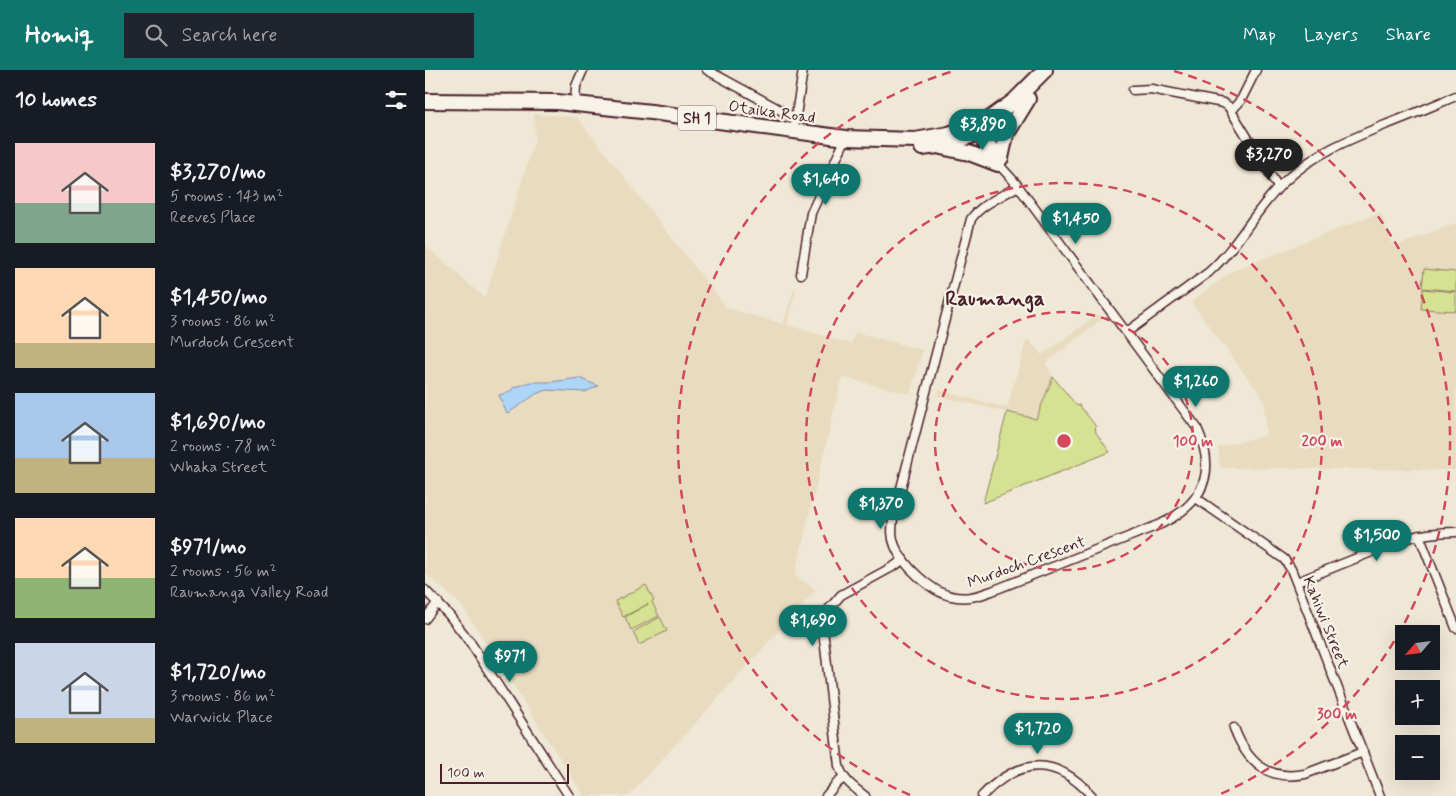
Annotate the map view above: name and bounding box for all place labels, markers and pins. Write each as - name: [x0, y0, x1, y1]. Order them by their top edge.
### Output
- pin: $3,890: [942, 108, 1024, 151]
- pin: $3,270: [1228, 138, 1310, 181]
- pin: $1,640: [785, 164, 867, 206]
- pin: $1,450: [1035, 202, 1117, 245]
- pin: $1,260: [1155, 366, 1237, 408]
- centre of rings: [1055, 432, 1073, 450]
- pin: $1,370: [840, 488, 922, 530]
- pin: $1,500: [1336, 520, 1418, 562]
- pin: $1,690: [772, 604, 854, 647]
- pin: $971: [480, 640, 540, 683]
- pin: $1,720: [997, 712, 1079, 755]

